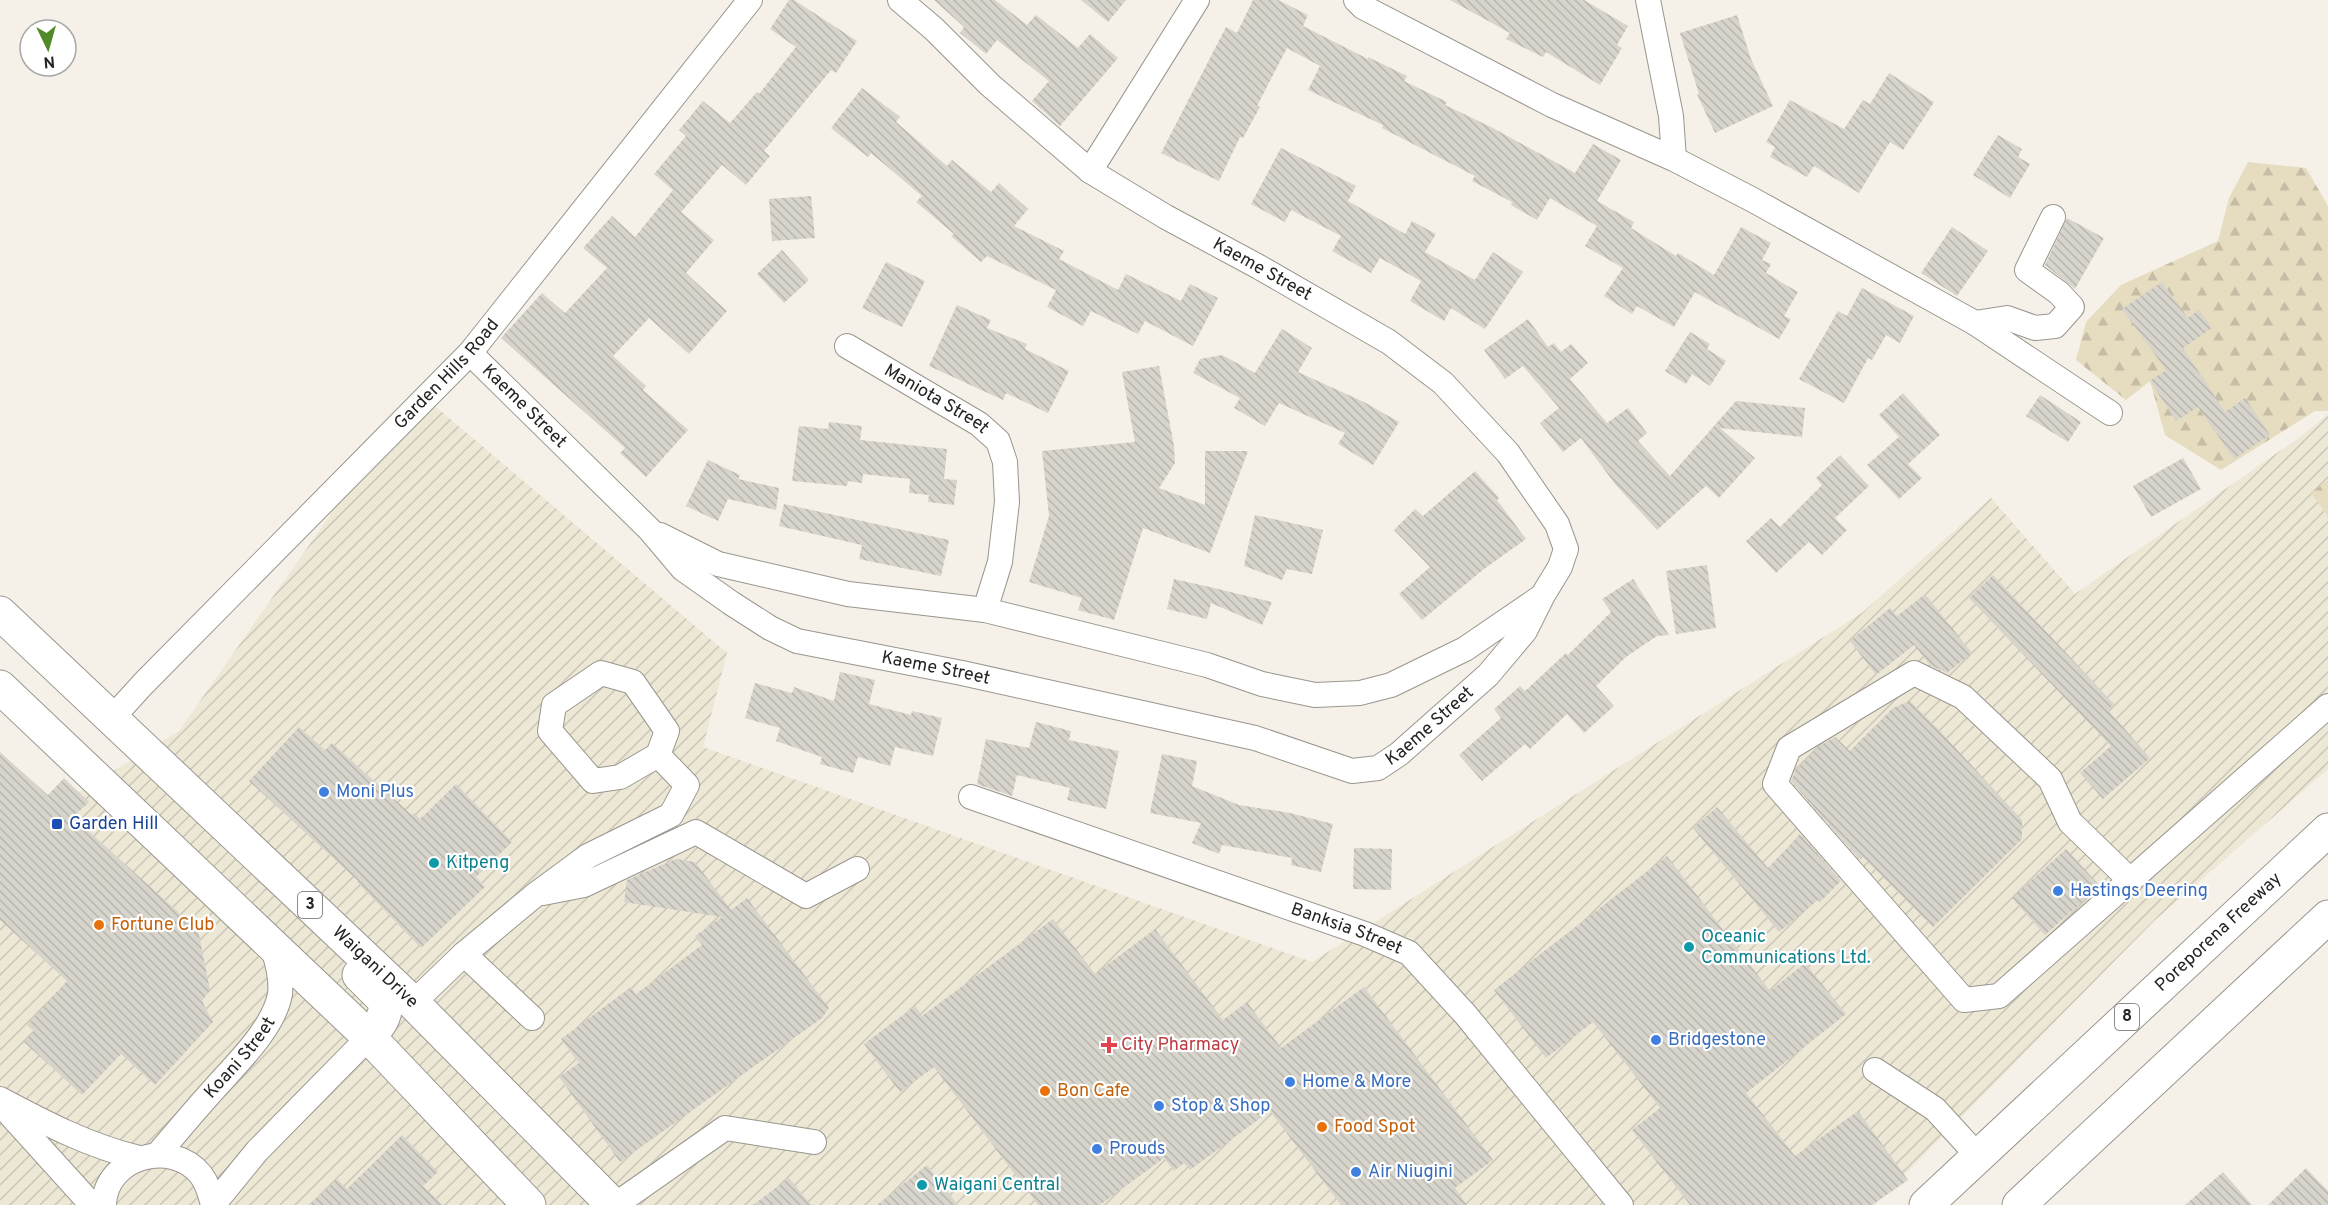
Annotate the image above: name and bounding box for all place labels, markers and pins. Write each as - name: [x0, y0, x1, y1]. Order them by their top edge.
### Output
- place label: Moni Plus: [336, 781, 414, 804]
- marker: Moni Plus: [317, 785, 331, 799]
- place label: Garden Hill: [69, 813, 159, 836]
- marker: Garden Hill: [50, 817, 64, 831]
- place label: Kitpeng: [446, 852, 509, 875]
- marker: Kitpeng: [427, 856, 441, 870]
- place label: Hastings Deering: [2070, 880, 2208, 903]
- marker: Hastings Deering: [2051, 884, 2065, 898]
- place label: Fortune Club: [111, 914, 214, 937]
- marker: Fortune Club: [92, 918, 106, 932]
- place label: Oceanic Communications Ltd.: [1701, 926, 1871, 970]
- marker: Oceanic Communications Ltd.: [1682, 940, 1696, 954]
- place label: Bridgestone: [1668, 1029, 1766, 1052]
- marker: Bridgestone: [1649, 1033, 1663, 1047]
- place label: City Pharmacy: [1121, 1034, 1239, 1057]
- marker: City Pharmacy: [1102, 1038, 1116, 1052]
- place label: Home & More: [1302, 1071, 1411, 1094]
- marker: Home & More: [1283, 1075, 1297, 1089]
- place label: Bon Cafe: [1057, 1080, 1130, 1103]
- marker: Bon Cafe: [1038, 1084, 1052, 1098]
- place label: Stop & Shop: [1171, 1095, 1270, 1118]
- marker: Stop & Shop: [1152, 1099, 1166, 1113]
- place label: Food Spot: [1334, 1116, 1416, 1139]
- marker: Food Spot: [1315, 1120, 1329, 1134]
- place label: Prouds: [1109, 1138, 1166, 1161]
- marker: Prouds: [1090, 1142, 1104, 1156]
- place label: Air Niugini: [1368, 1161, 1453, 1184]
- marker: Air Niugini: [1349, 1165, 1363, 1179]
- place label: Waigani Central: [934, 1174, 1060, 1197]
- marker: Waigani Central: [915, 1178, 929, 1192]

